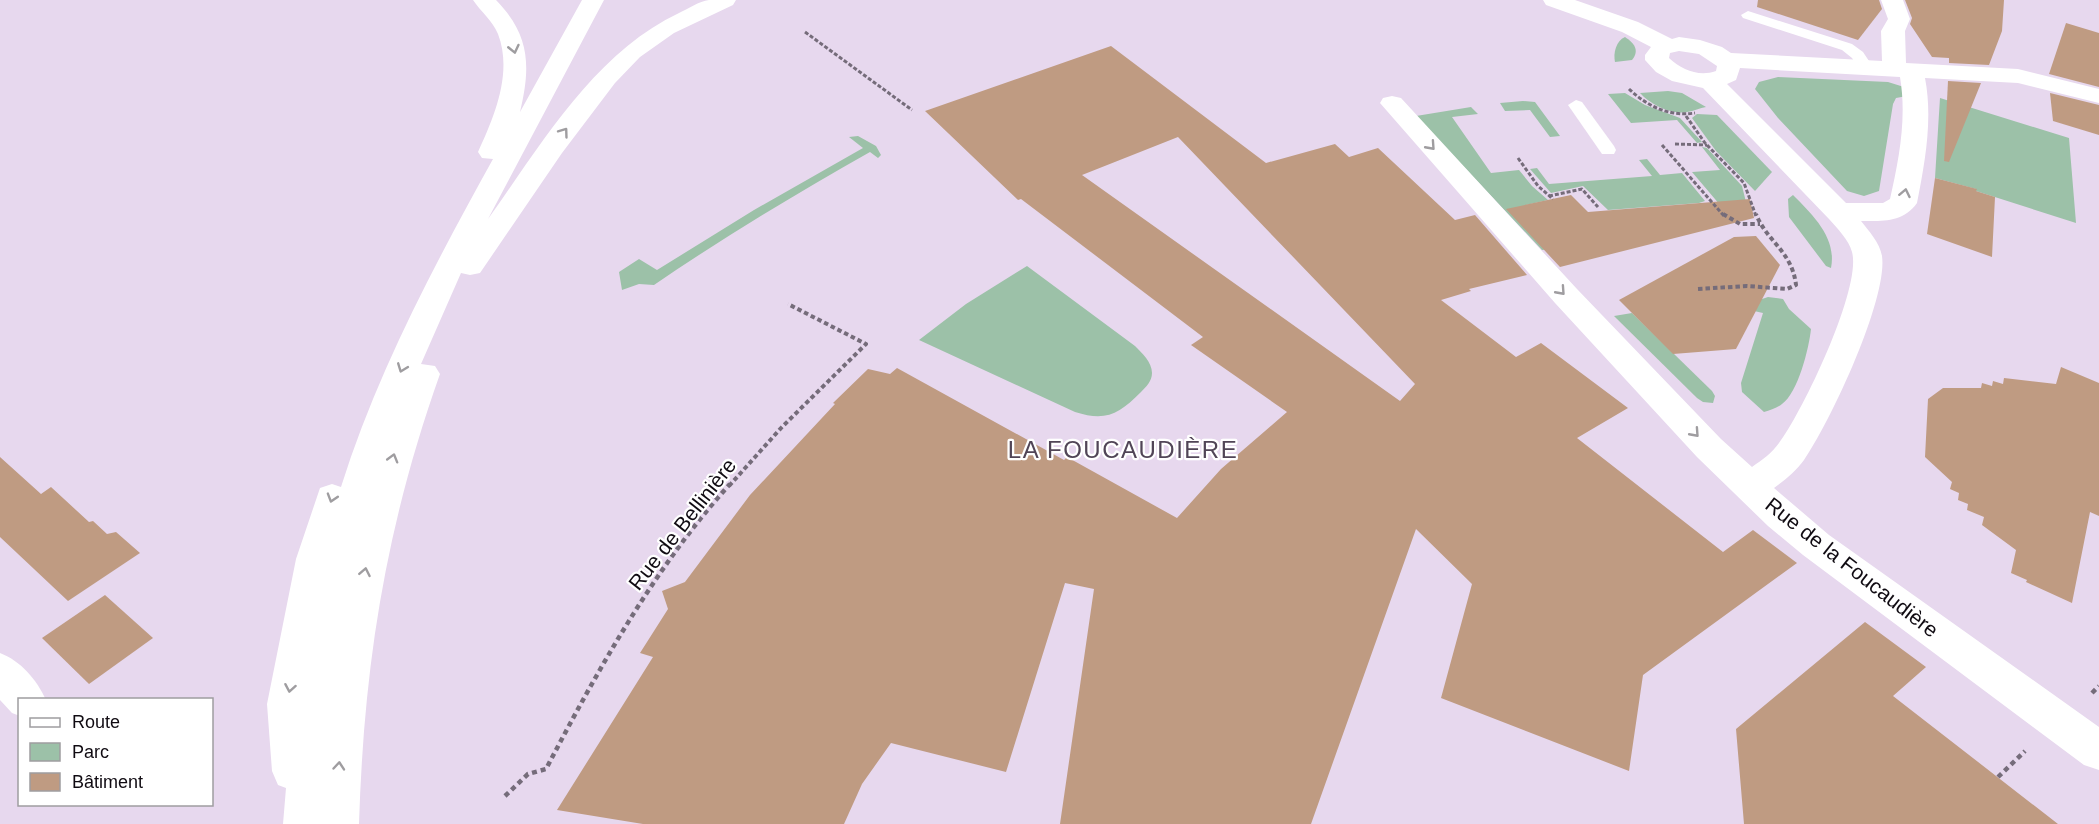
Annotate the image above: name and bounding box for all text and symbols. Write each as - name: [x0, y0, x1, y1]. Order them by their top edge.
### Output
- one-way arrow: [506, 44, 519, 54]
- one-way arrow: [556, 128, 567, 139]
- one-way arrow: [1424, 139, 1435, 150]
- one-way arrow: [1897, 188, 1910, 198]
- one-way arrow: [1554, 284, 1565, 295]
- one-way arrow: [397, 362, 409, 373]
- one-way arrow: [1688, 426, 1699, 436]
- district label: LA FOUCAUDIÈRE: [1008, 436, 1238, 463]
- one-way arrow: [386, 453, 398, 464]
- street label: Rue de Bellinière: [624, 454, 740, 594]
- one-way arrow: [327, 492, 339, 503]
- street label: Rue de la Foucaudière: [1761, 493, 1943, 641]
- one-way arrow: [358, 568, 371, 578]
- one-way arrow: [284, 683, 297, 693]
- legend: [18, 698, 213, 806]
- text: Route: [72, 712, 120, 732]
- text: Parc: [72, 742, 109, 762]
- one-way arrow: [332, 761, 345, 770]
- text: Bâtiment: [72, 772, 143, 792]

